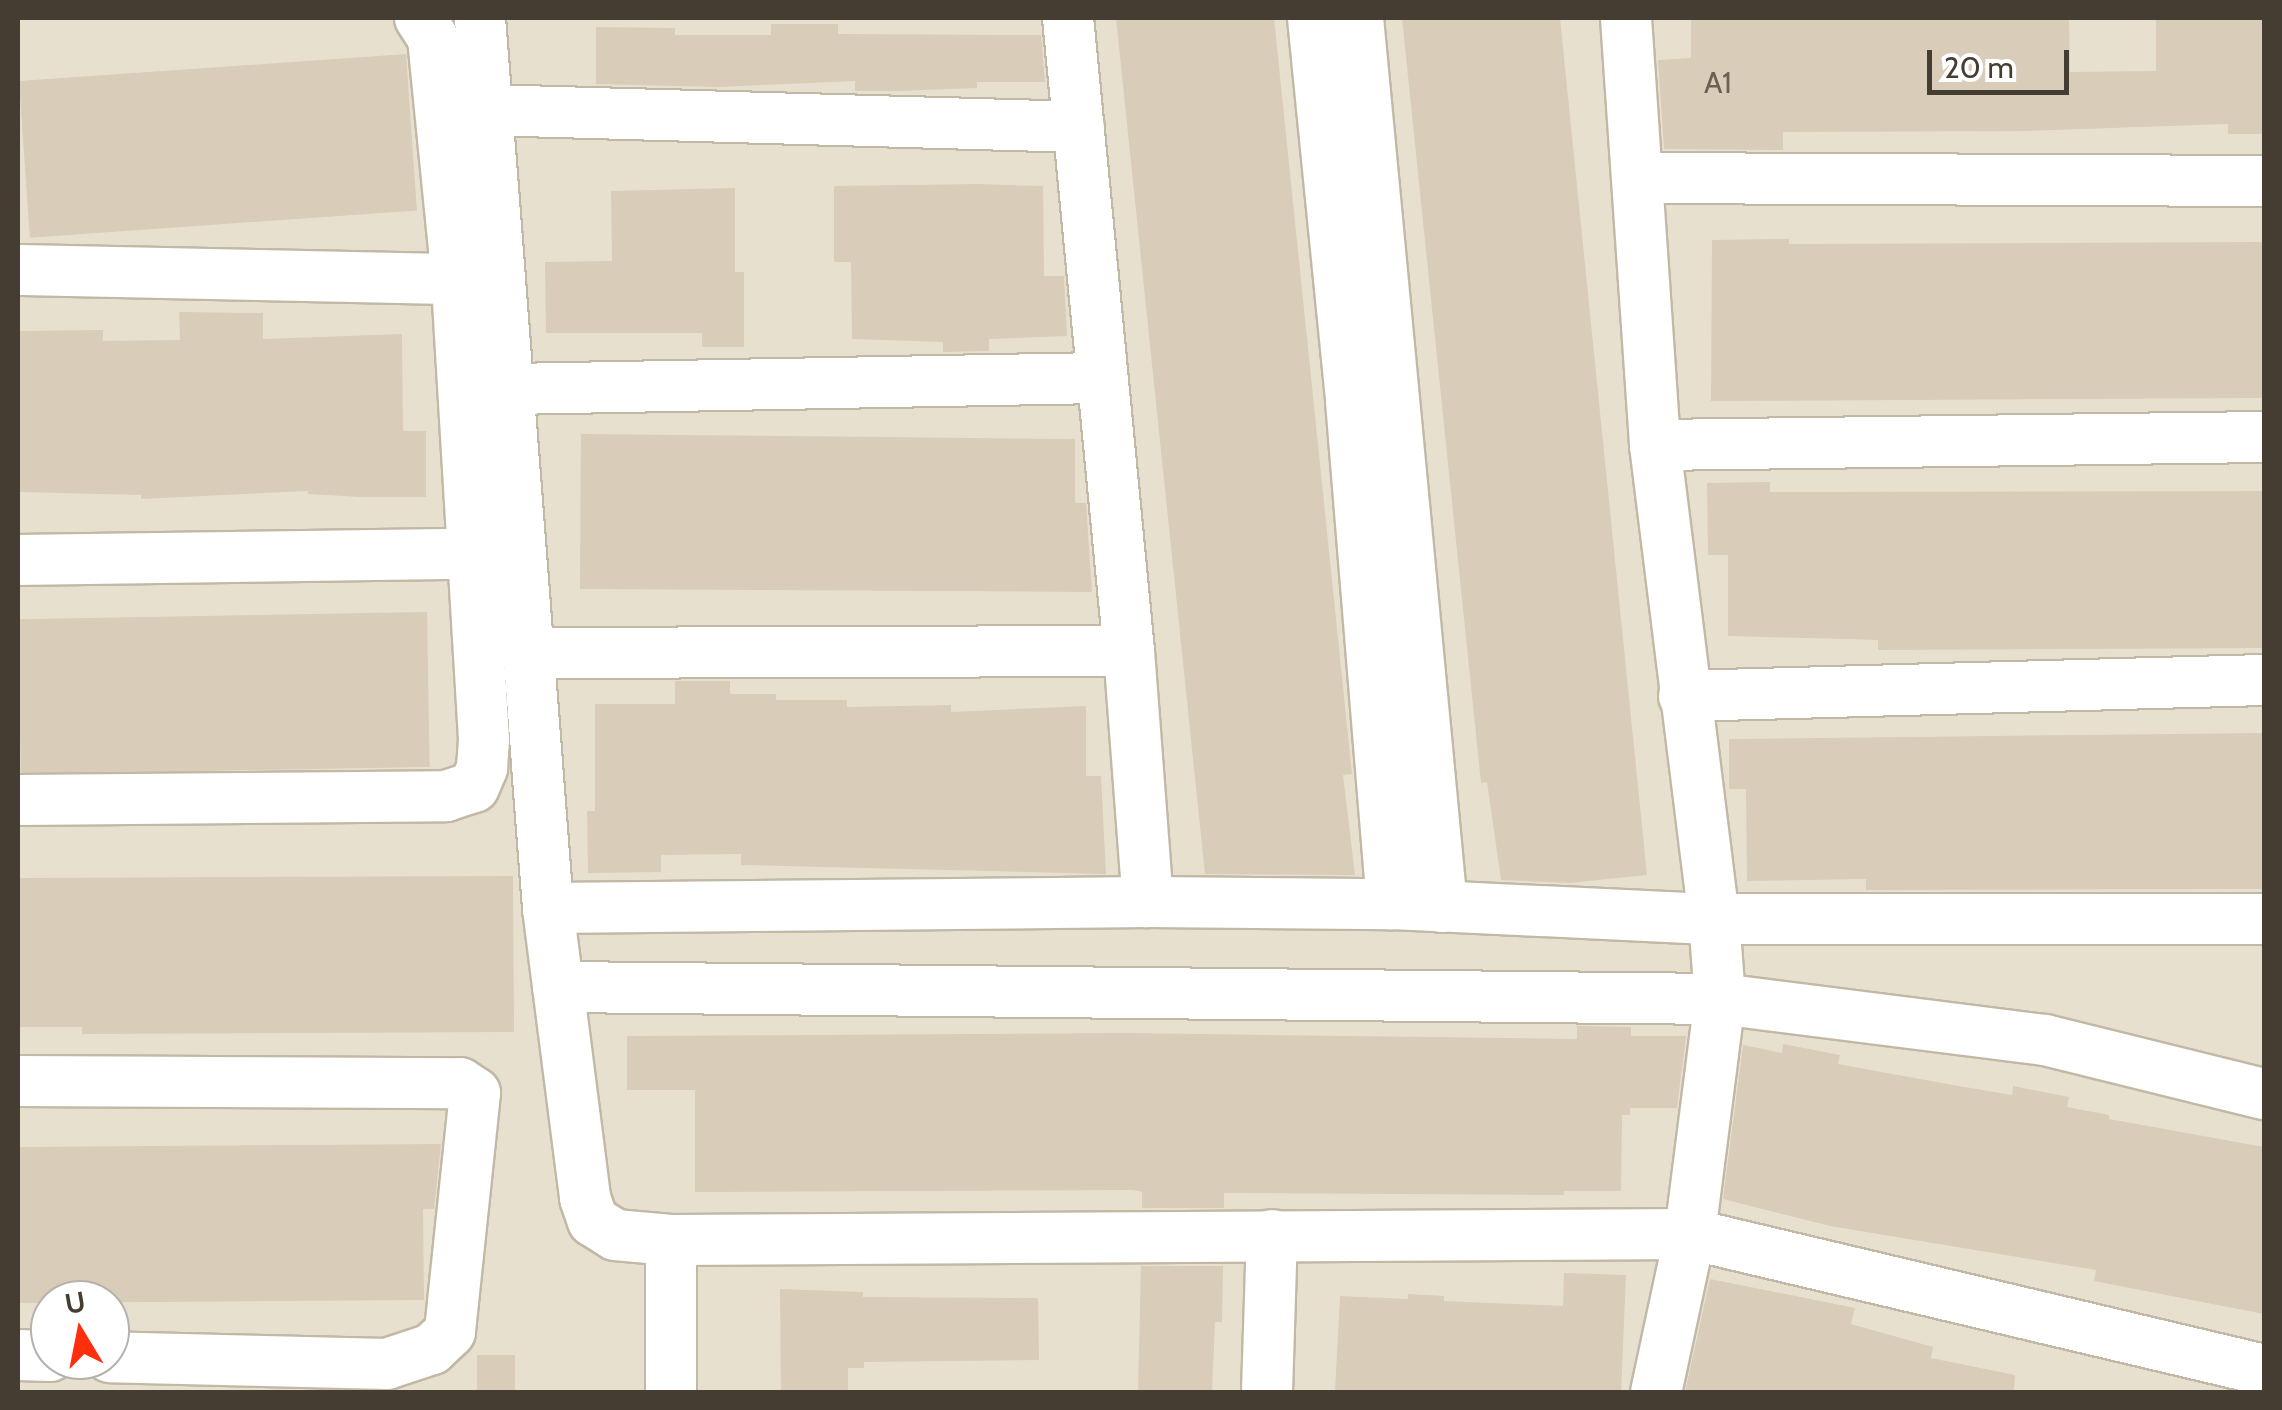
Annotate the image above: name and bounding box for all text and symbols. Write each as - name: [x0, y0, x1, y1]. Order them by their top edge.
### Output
- scale bar: [1932, 30, 2074, 92]
- text: 20 m: [1944, 49, 2014, 86]
- house number: A1: [1704, 65, 1732, 101]
- north arrow: [30, 1280, 130, 1380]
- text: U: [62, 1284, 88, 1321]

